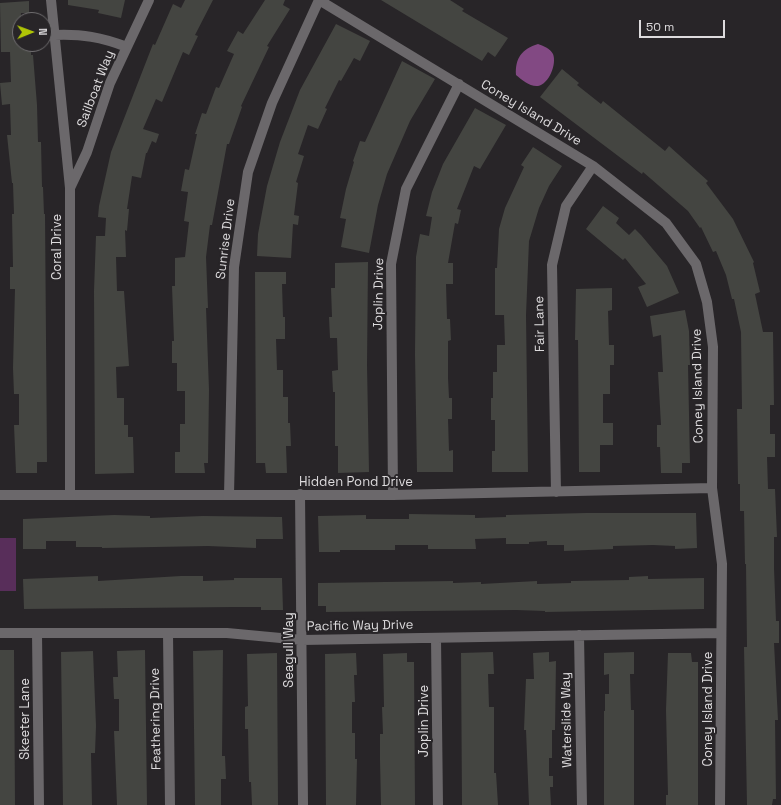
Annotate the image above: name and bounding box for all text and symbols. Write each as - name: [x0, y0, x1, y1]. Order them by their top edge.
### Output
- north arrow: [12, 12, 52, 52]
- scale bar: [641, 12, 727, 38]
- text: 50 m: [646, 19, 674, 35]
- text: N: [36, 28, 50, 36]
- street label: Sailboat Way: [74, 48, 118, 130]
- street label: Coney Island Drive: [478, 77, 584, 149]
- street label: Sunrise Drive: [213, 198, 239, 280]
- street label: Coral Drive: [49, 214, 65, 280]
- street label: Joplin Drive: [371, 258, 387, 330]
- street label: Fair Lane: [532, 296, 548, 352]
- street label: Coney Island Drive: [689, 328, 707, 444]
- street label: Hidden Pond Drive: [299, 474, 413, 490]
- street label: Seagull Way: [281, 612, 297, 688]
- street label: Pacific Way Drive: [307, 617, 413, 635]
- street label: Coney Island Drive: [700, 652, 716, 766]
- street label: Feathering Drive: [147, 668, 165, 770]
- street label: Waterslide Way: [558, 672, 576, 768]
- street label: Skeeter Lane: [17, 678, 33, 760]
- street label: Joplin Drive: [416, 685, 432, 757]

